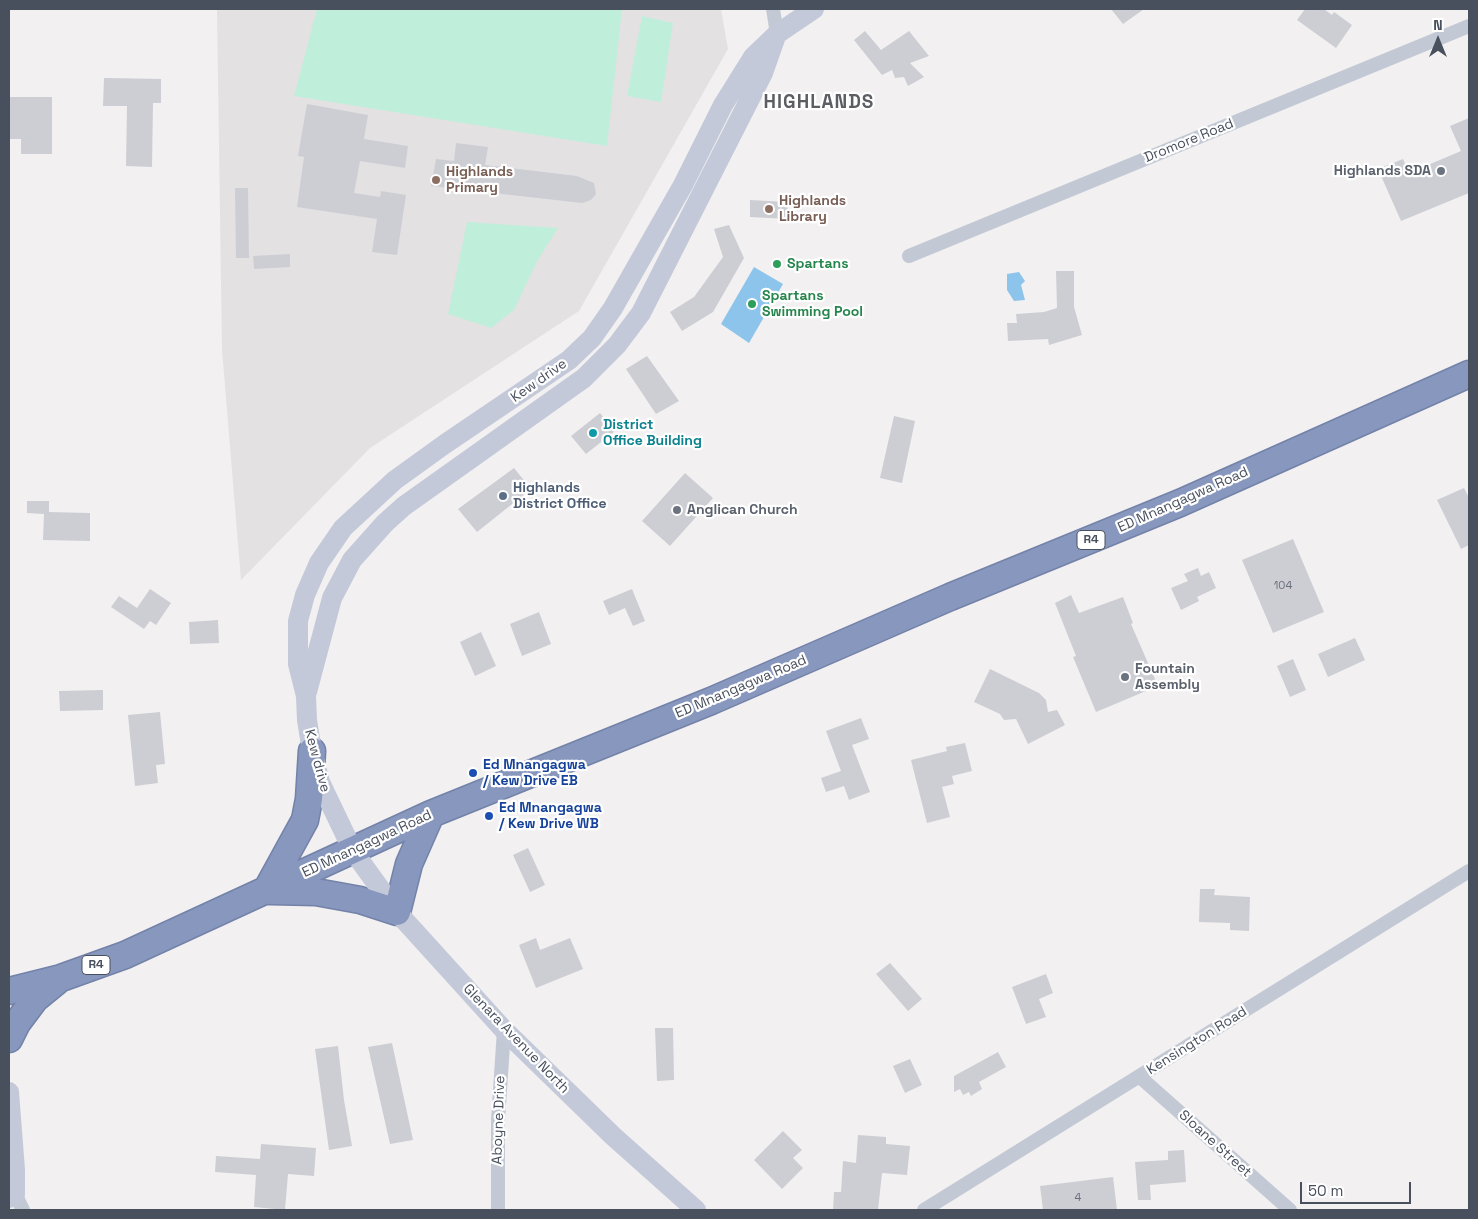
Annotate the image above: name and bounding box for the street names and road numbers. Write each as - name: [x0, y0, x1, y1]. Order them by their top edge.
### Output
- street label: Dromore Road: [1142, 115, 1236, 167]
- street label: Kew drive: [508, 356, 570, 406]
- street label: ED Mnangagwa Road: [1115, 464, 1251, 536]
- road number: R4: [1077, 530, 1105, 550]
- street label: ED Mnangagwa Road: [673, 652, 809, 722]
- street label: Kew drive: [301, 728, 333, 794]
- street label: ED Mnangagwa Road: [300, 807, 434, 881]
- road number: R4: [82, 956, 110, 974]
- street label: Glenara Avenue North: [459, 981, 573, 1097]
- street label: Kensington Road: [1144, 1003, 1250, 1079]
- street label: Aboyne Drive: [489, 1075, 509, 1165]
- street label: Sloane Street: [1175, 1107, 1255, 1181]

